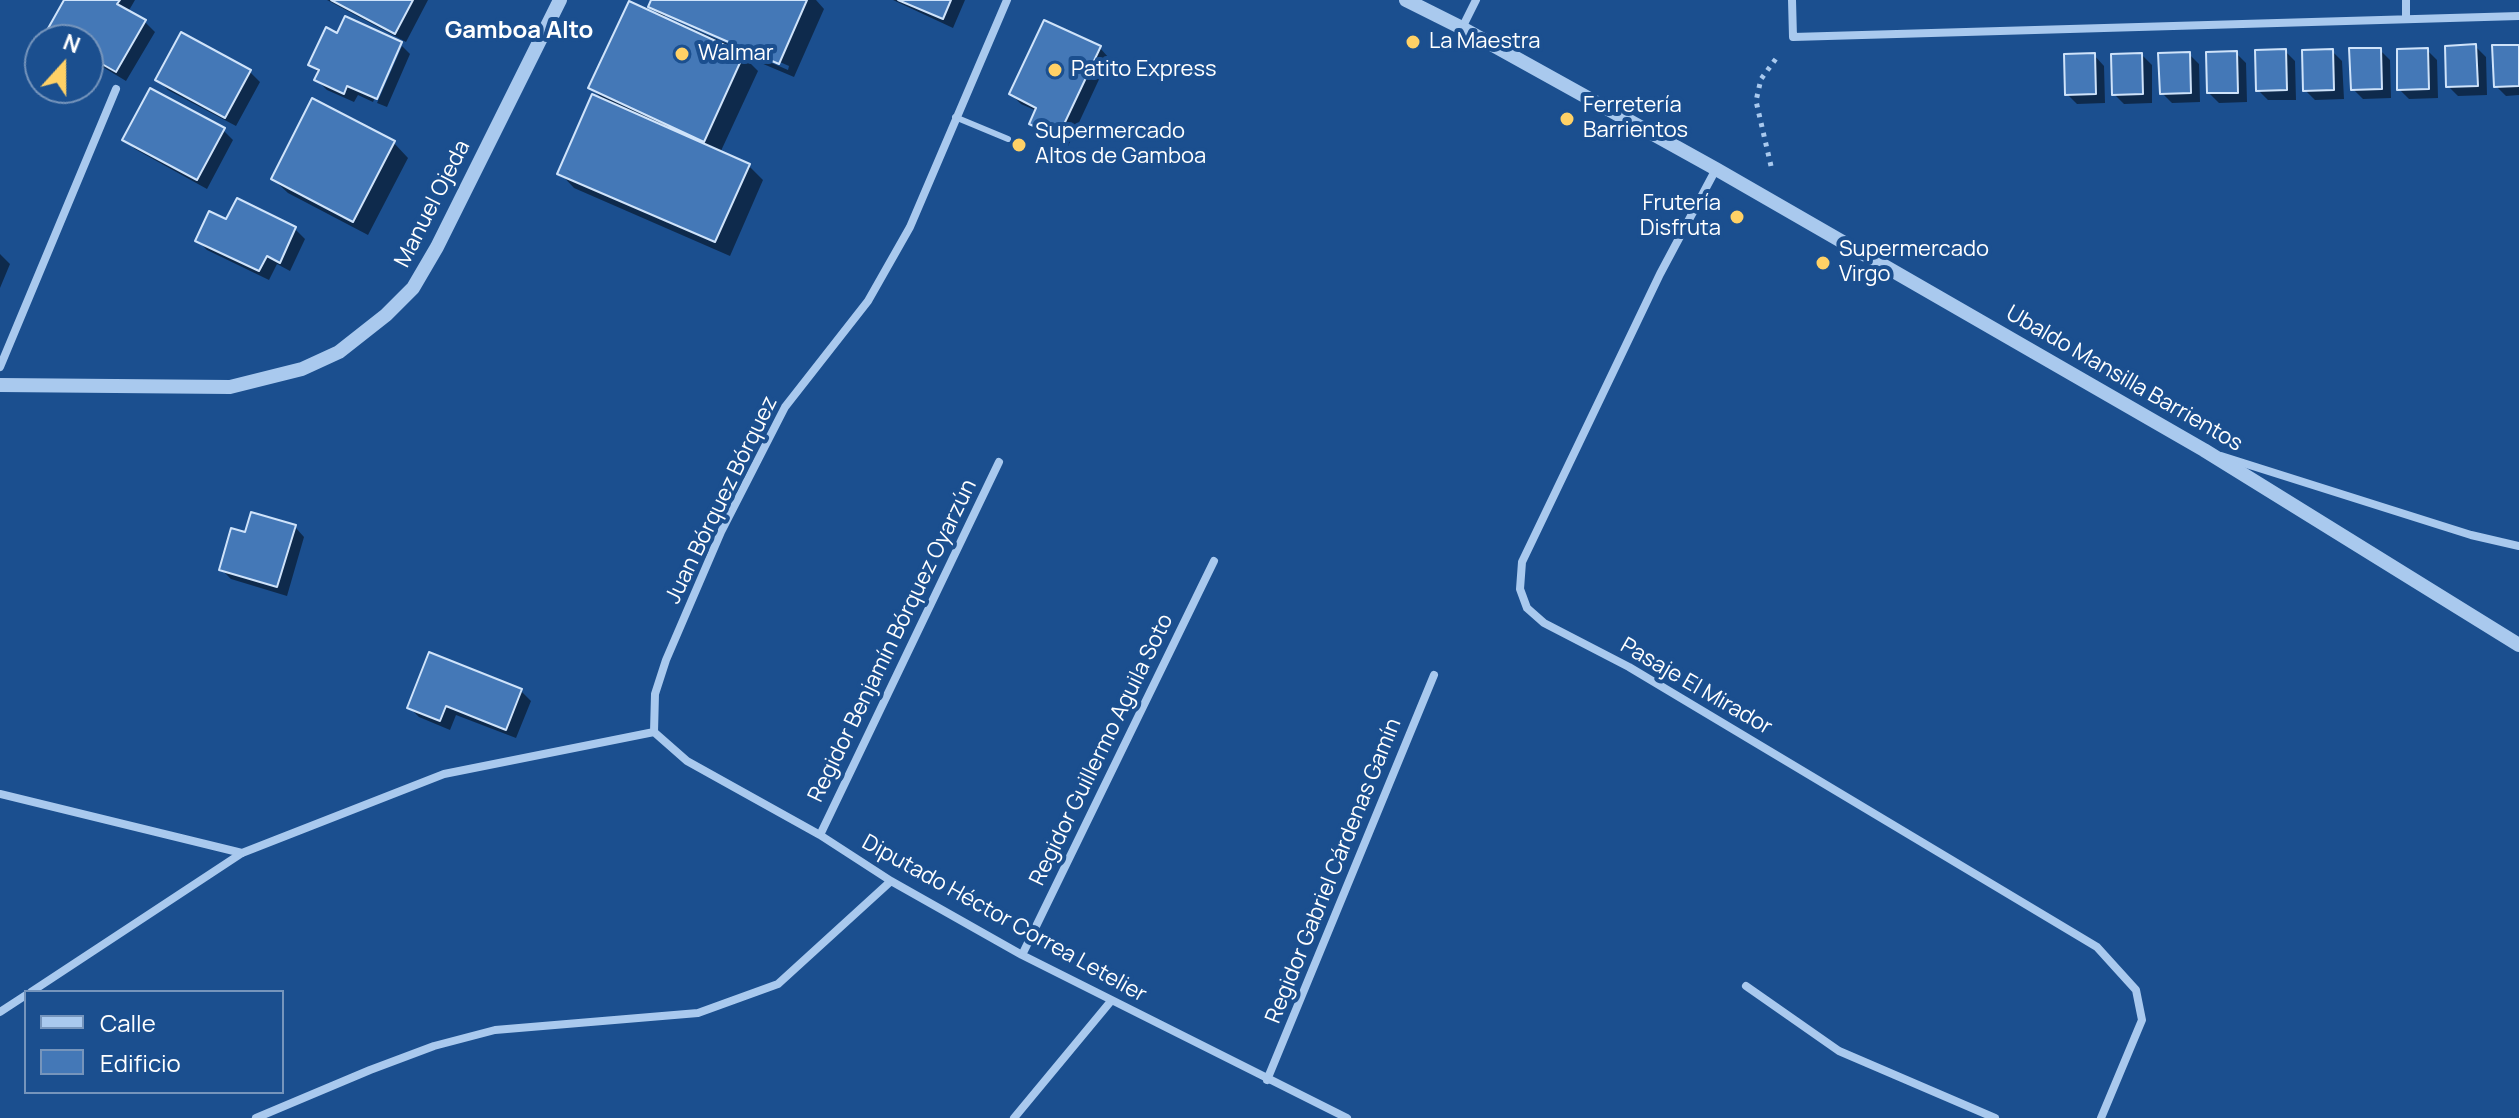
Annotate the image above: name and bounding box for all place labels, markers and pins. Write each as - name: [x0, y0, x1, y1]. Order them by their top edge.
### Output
- place label: La Maestra: [1429, 29, 1540, 55]
- marker: La Maestra: [1404, 33, 1422, 51]
- place label: Walmar: [698, 41, 774, 67]
- marker: Walmar: [673, 45, 691, 63]
- place label: Patito Express: [1071, 57, 1217, 83]
- marker: Patito Express: [1046, 61, 1064, 79]
- place label: Ferretería Barrientos: [1583, 93, 1688, 144]
- marker: Ferretería Barrientos: [1558, 110, 1576, 128]
- place label: Supermercado Altos de Gamboa: [1035, 119, 1206, 170]
- marker: Supermercado Altos de Gamboa: [1010, 136, 1028, 154]
- place label: Frutería Disfruta: [1640, 191, 1721, 242]
- marker: Frutería Disfruta: [1728, 208, 1746, 226]
- place label: Supermercado Virgo: [1839, 237, 1989, 288]
- marker: Supermercado Virgo: [1814, 254, 1832, 272]

